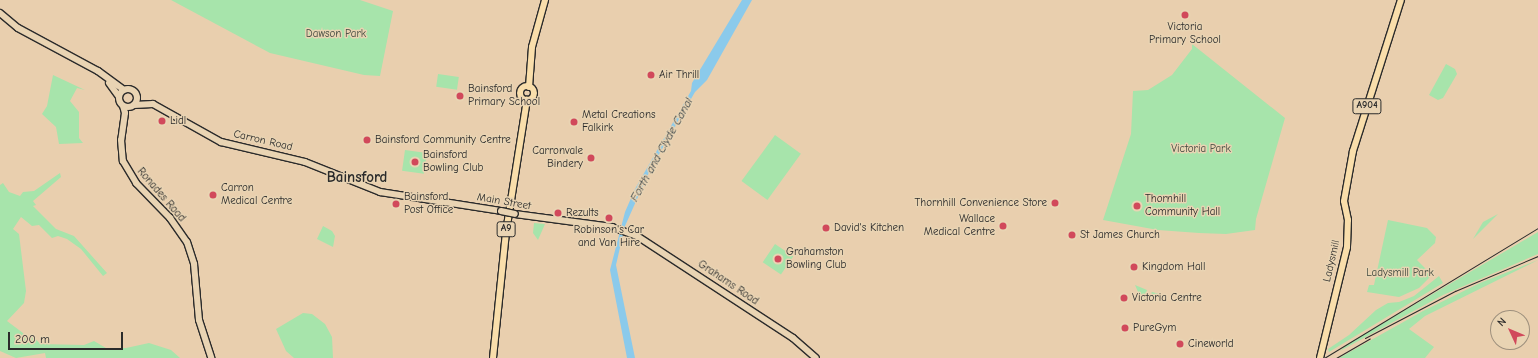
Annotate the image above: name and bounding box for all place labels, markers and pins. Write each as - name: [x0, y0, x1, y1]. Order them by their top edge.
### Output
- marker: Victoria Primary School: [1180, 10, 1190, 20]
- place label: Victoria Primary School: [1149, 21, 1221, 47]
- place label: Air Thrill: [659, 68, 699, 82]
- marker: Air Thrill: [646, 70, 656, 80]
- place label: Bainsford Primary School: [468, 83, 540, 109]
- marker: Bainsford Primary School: [455, 91, 465, 101]
- place label: Metal Creations Falkirk: [582, 109, 656, 135]
- place label: Lidl: [170, 114, 186, 128]
- marker: Lidl: [157, 116, 167, 126]
- marker: Metal Creations Falkirk: [569, 117, 579, 127]
- place label: Bainsford Community Centre: [375, 133, 511, 147]
- marker: Bainsford Community Centre: [362, 135, 372, 145]
- place label: Carronvale Bindery: [532, 145, 583, 171]
- place label: Bainsford Bowling Club: [423, 149, 483, 175]
- marker: Carronvale Bindery: [586, 153, 596, 163]
- marker: Bainsford Bowling Club: [410, 157, 420, 167]
- place label: Carron Medical Centre: [221, 182, 292, 208]
- marker: Carron Medical Centre: [208, 190, 218, 200]
- place label: Bainsford Post Office: [404, 191, 453, 217]
- place label: Thornhill Community Hall: [1145, 193, 1220, 219]
- place label: Thornhill Convenience Store: [915, 196, 1047, 210]
- marker: Thornhill Convenience Store: [1050, 198, 1060, 208]
- marker: Bainsford Post Office: [391, 199, 401, 209]
- marker: Thornhill Community Hall: [1132, 201, 1142, 211]
- place label: Rezults: [566, 206, 598, 220]
- marker: Rezults: [553, 208, 563, 218]
- marker: Robinson's Car and Van Hire: [604, 213, 614, 223]
- place label: Wallace Medical Centre: [924, 213, 995, 239]
- place label: David's Kitchen: [834, 221, 904, 235]
- marker: Wallace Medical Centre: [998, 221, 1008, 231]
- marker: David's Kitchen: [821, 223, 831, 233]
- place label: Robinson's Car and Van Hire: [574, 224, 644, 250]
- place label: St James Church: [1080, 228, 1160, 242]
- marker: St James Church: [1067, 230, 1077, 240]
- place label: Grahamston Bowling Club: [786, 246, 846, 272]
- marker: Grahamston Bowling Club: [773, 254, 783, 264]
- place label: Kingdom Hall: [1142, 260, 1205, 274]
- marker: Kingdom Hall: [1129, 262, 1139, 272]
- place label: Victoria Centre: [1132, 291, 1202, 305]
- marker: Victoria Centre: [1119, 293, 1129, 303]
- place label: PureGym: [1133, 321, 1176, 335]
- marker: PureGym: [1120, 323, 1130, 333]
- place label: Cineworld: [1188, 337, 1234, 351]
- marker: Cineworld: [1175, 339, 1185, 349]

